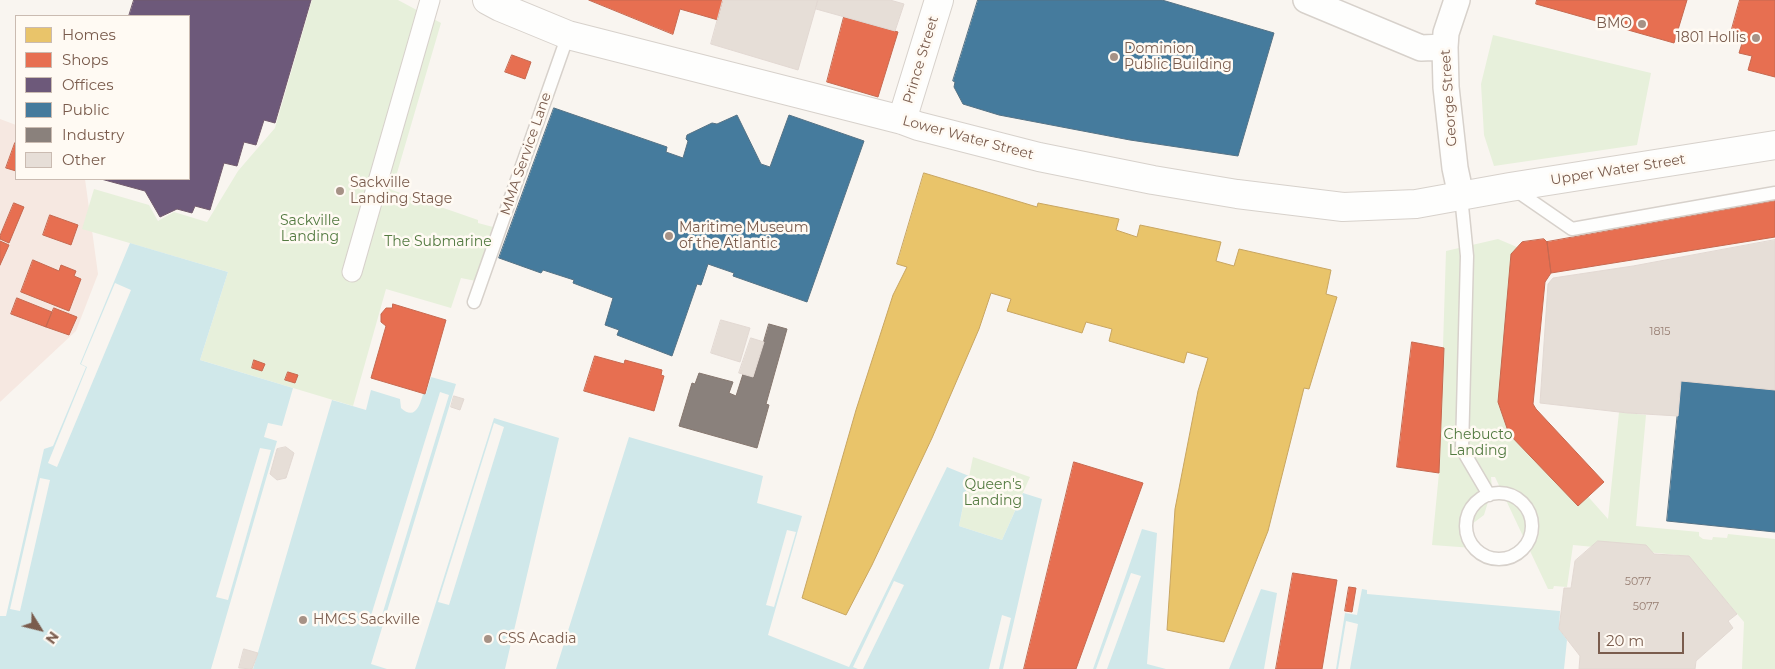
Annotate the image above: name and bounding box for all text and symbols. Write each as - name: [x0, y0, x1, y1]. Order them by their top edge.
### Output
- street label: Prince Street: [900, 14, 942, 106]
- legend: [15, 15, 190, 180]
- place label: BMO: [1596, 16, 1632, 32]
- marker: BMO: [1636, 18, 1648, 30]
- text: Homes: [62, 25, 116, 44]
- place label: 1801 Hollis: [1676, 30, 1746, 46]
- marker: 1801 Hollis: [1750, 32, 1762, 44]
- place label: Dominion Public Building: [1124, 41, 1232, 74]
- street label: George Street: [1437, 49, 1461, 147]
- text: Shops: [62, 50, 108, 69]
- marker: Dominion Public Building: [1108, 51, 1120, 63]
- text: Offices: [62, 75, 114, 94]
- street label: MMA Service Lane: [497, 90, 555, 218]
- text: Public: [62, 100, 110, 119]
- street label: Lower Water Street: [901, 112, 1035, 164]
- text: Industry: [62, 125, 124, 144]
- text: Other: [62, 150, 106, 169]
- street label: Upper Water Street: [1549, 151, 1687, 189]
- place label: Sackville Landing Stage: [350, 175, 452, 208]
- marker: Sackville Landing Stage: [334, 185, 346, 197]
- park label: Sackville Landing: [280, 213, 340, 246]
- place label: Maritime Museum of the Atlantic: [679, 220, 809, 252]
- marker: Maritime Museum of the Atlantic: [663, 230, 675, 242]
- park label: The Submarine: [384, 234, 492, 250]
- house number: 1815: [1649, 325, 1671, 339]
- park label: Chebucto Landing: [1444, 427, 1512, 460]
- park label: Queen's Landing: [964, 477, 1022, 510]
- house number: 5077: [1625, 575, 1651, 589]
- house number: 5077: [1633, 600, 1659, 614]
- north arrow: [15, 604, 65, 654]
- place label: HMCS Sackville: [313, 612, 420, 628]
- marker: HMCS Sackville: [297, 614, 309, 626]
- scale bar: [1600, 622, 1686, 654]
- text: N: [42, 628, 63, 648]
- place label: CSS Acadia: [498, 631, 576, 647]
- text: 20 m: [1606, 631, 1644, 650]
- marker: CSS Acadia: [482, 633, 494, 645]

